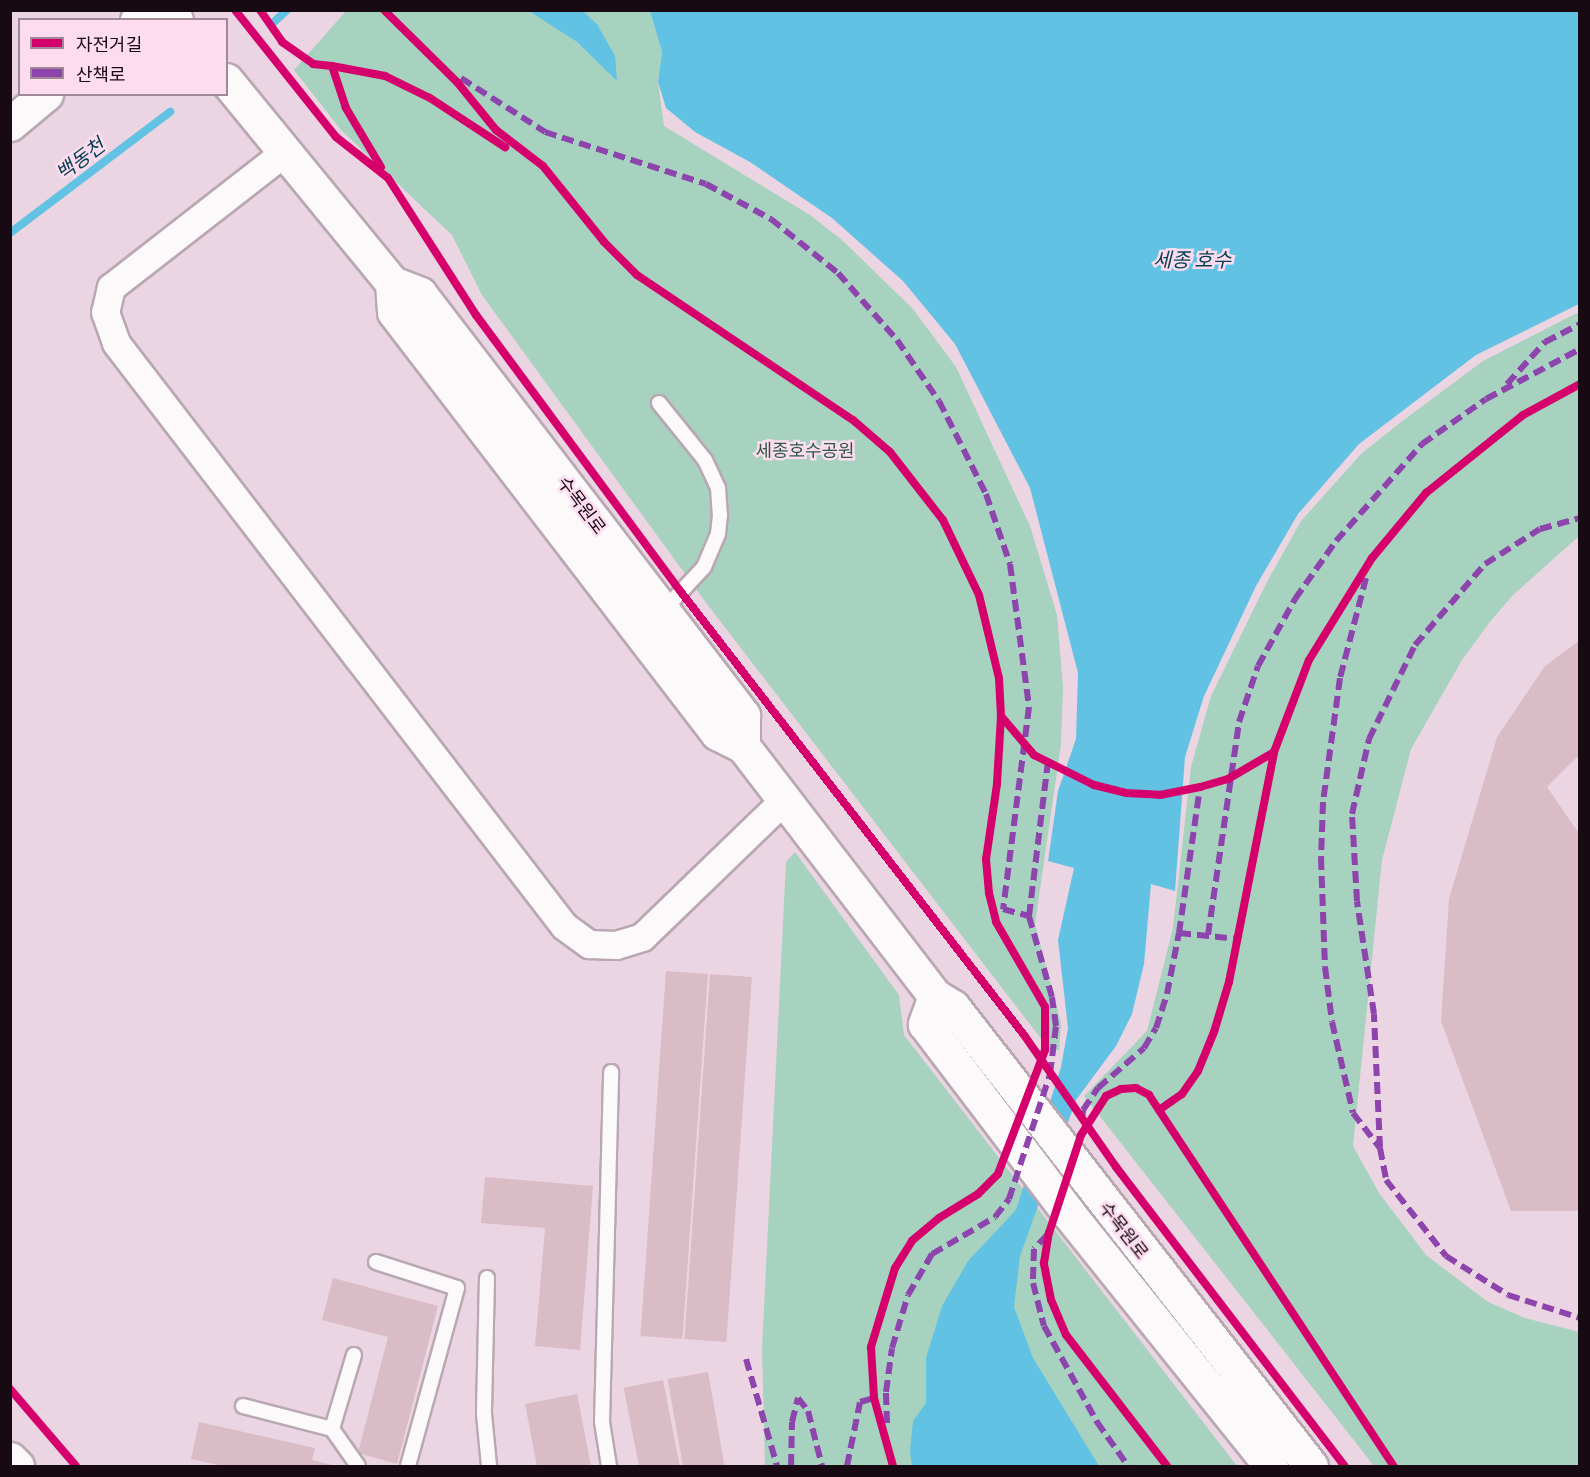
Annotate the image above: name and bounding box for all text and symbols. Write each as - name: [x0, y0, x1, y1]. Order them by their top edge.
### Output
- legend: [18, 18, 228, 96]
- text: 자전거길: [76, 33, 142, 55]
- text: 산책로: [76, 63, 126, 85]
- water label: 백동천: [51, 133, 109, 185]
- water label: 세종 호수: [1153, 247, 1231, 271]
- park label: 세종호수공원: [755, 439, 855, 461]
- street label: 수목원로: [553, 472, 611, 538]
- street label: 수목원로: [1095, 1197, 1153, 1263]

